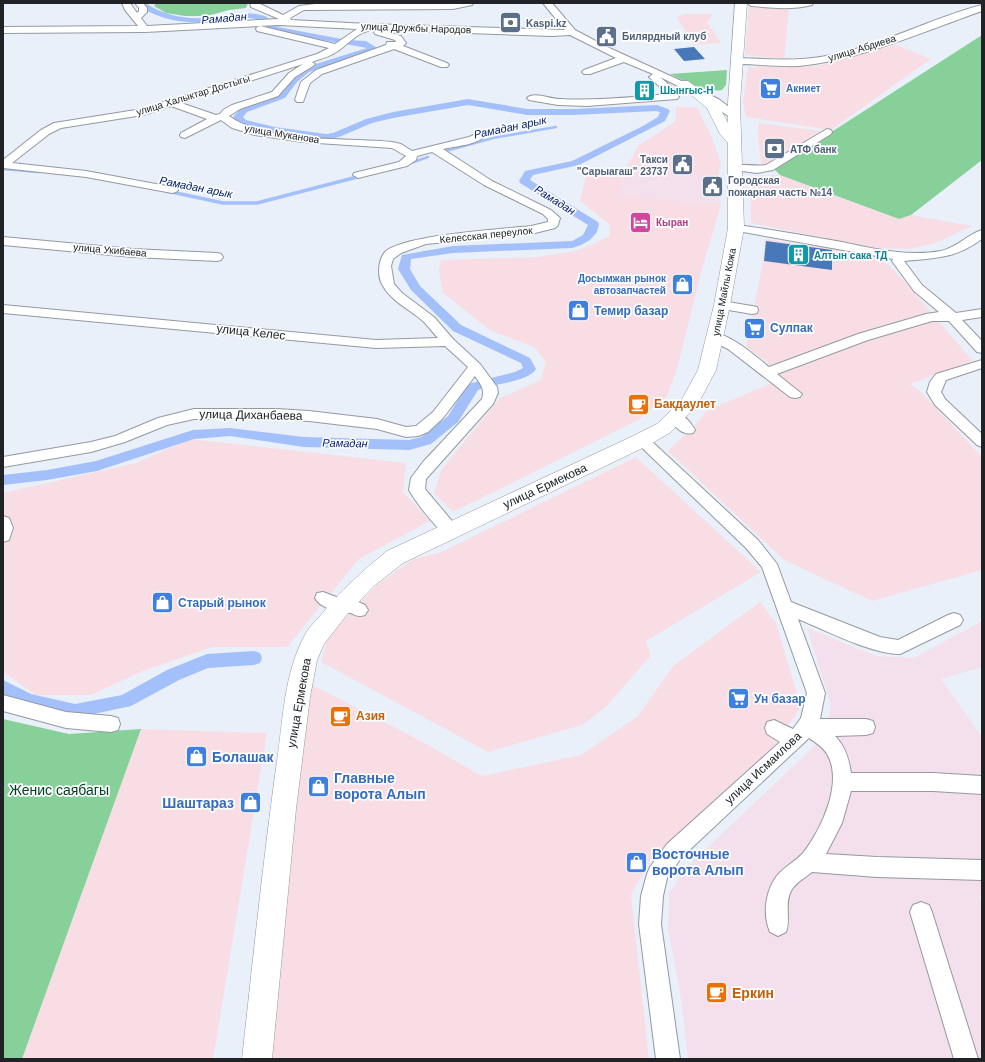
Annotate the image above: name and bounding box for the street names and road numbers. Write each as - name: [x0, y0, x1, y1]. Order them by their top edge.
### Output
- street label: улица Дружбы Народов: [361, 21, 471, 35]
- street label: улица Абдиева: [827, 32, 897, 63]
- street label: улица Халыктар Достыгы: [135, 72, 251, 118]
- street label: улица Муканова: [244, 123, 321, 145]
- street label: Келесская переулок: [439, 225, 534, 245]
- street label: улица Укибаева: [73, 241, 148, 259]
- street label: улица Майлы Кожа: [710, 247, 738, 337]
- street label: улица Келес: [216, 321, 286, 343]
- street label: улица Диханбаева: [199, 407, 303, 423]
- street label: улица Ермекова: [501, 460, 589, 512]
- street label: улица Ермекова: [284, 657, 314, 749]
- street label: улица Исмаилова: [722, 729, 804, 807]

